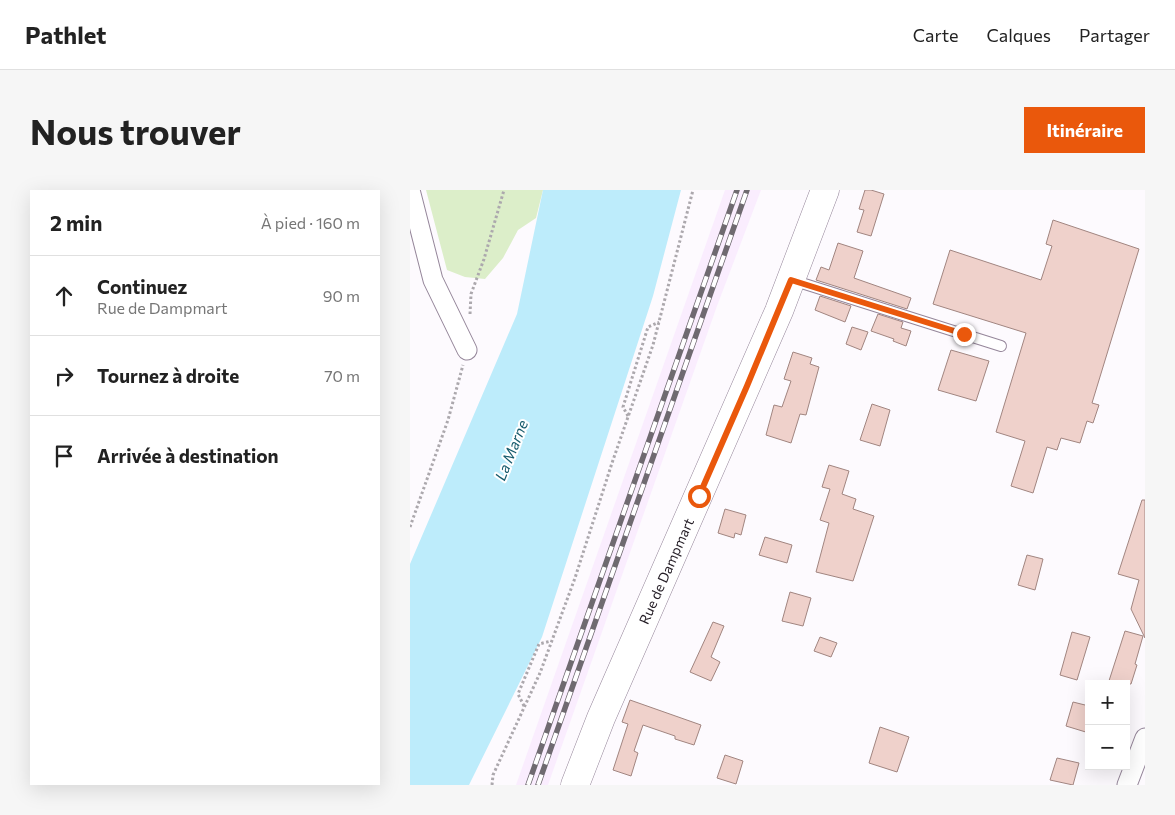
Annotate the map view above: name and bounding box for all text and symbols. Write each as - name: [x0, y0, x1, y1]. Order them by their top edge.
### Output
- text: Pathlet: [25, 20, 106, 49]
- text: Carte: [913, 24, 958, 46]
- text: Calques: [986, 24, 1051, 46]
- text: Partager: [1079, 24, 1150, 46]
- button: Itinéraire: [1024, 107, 1145, 153]
- text: Nous trouver: [30, 109, 241, 152]
- text: 2 min: [50, 210, 102, 235]
- text: À pied · 160 m: [261, 213, 360, 232]
- text: Continuez: [97, 275, 187, 298]
- icon: ahead: [50, 282, 78, 310]
- text: 90 m: [323, 286, 360, 305]
- text: Rue de Dampmart: [97, 298, 228, 317]
- route end: [953, 323, 976, 346]
- icon: right: [50, 362, 78, 390]
- text: Tournez à droite: [97, 364, 239, 387]
- text: 70 m: [324, 366, 360, 385]
- water label: La Marne: [491, 417, 531, 483]
- icon: arrive: [50, 442, 78, 470]
- text: Arrivée à destination: [97, 444, 279, 467]
- route start: [688, 485, 711, 508]
- street label: Rue de Dampmart: [635, 515, 697, 627]
- map controls: [1085, 680, 1130, 770]
- button: +: [1085, 680, 1130, 725]
- button: −: [1085, 725, 1130, 770]

